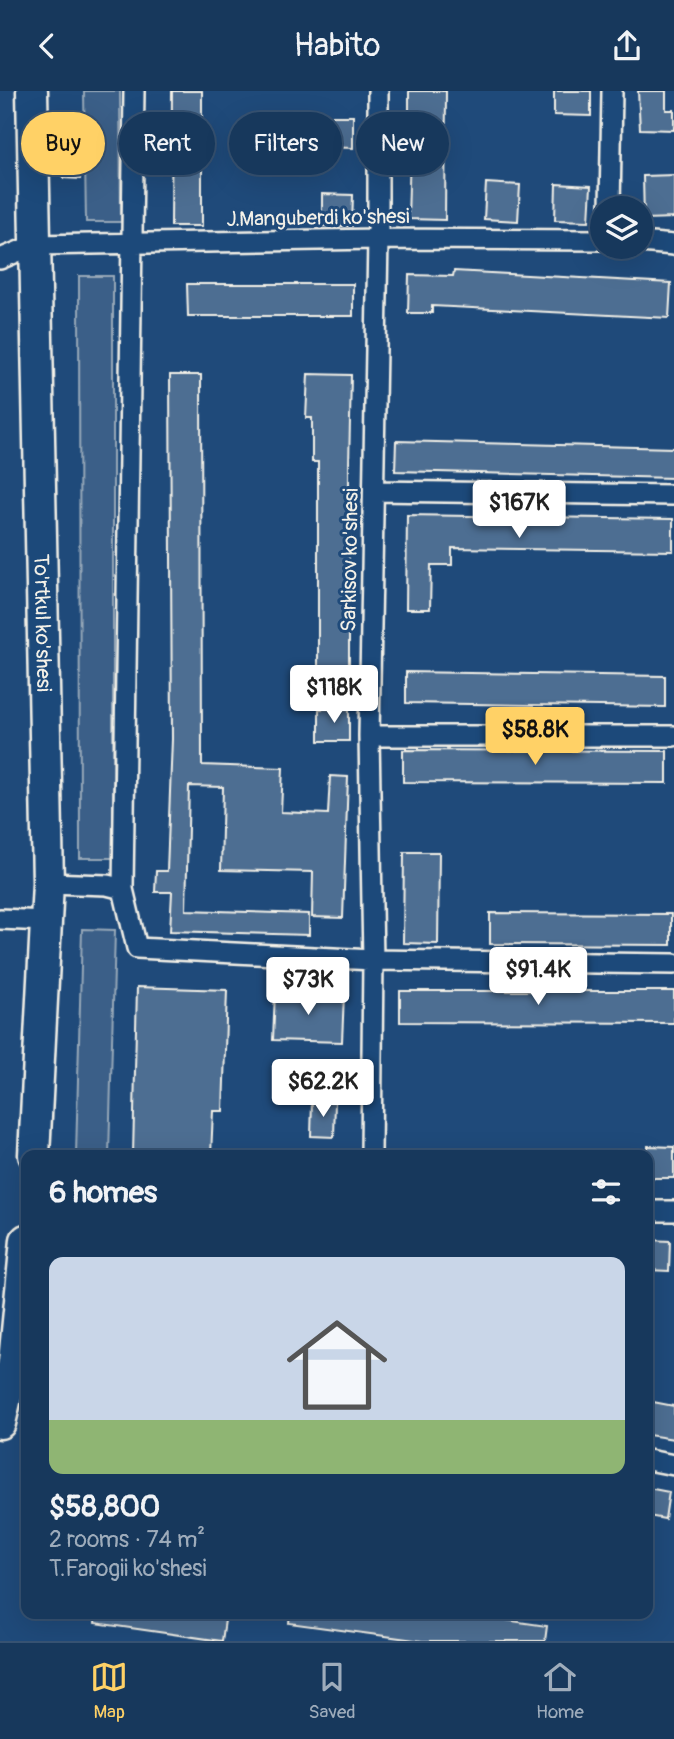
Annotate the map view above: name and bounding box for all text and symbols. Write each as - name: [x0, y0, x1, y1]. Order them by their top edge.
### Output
- text: Habito: [294, 26, 380, 66]
- icon: back: [28, 27, 66, 65]
- icon: share: [608, 27, 646, 65]
- chip: Buy: [21, 112, 105, 175]
- chip: Rent: [119, 112, 215, 175]
- chip: Filters: [229, 112, 342, 175]
- chip: New: [356, 112, 449, 175]
- map controls: [590, 196, 653, 259]
- button: layers: [590, 196, 653, 259]
- street label: J.Manguberdi ko'shesi: [226, 203, 410, 233]
- pin: $167K: [470, 481, 568, 540]
- street label: Sarkisov ko'shesi: [335, 488, 365, 632]
- text: $167K: [489, 488, 549, 517]
- street label: To'rtkul ko'shesi: [28, 554, 58, 692]
- pin: $118K: [285, 665, 383, 725]
- text: $118K: [306, 673, 362, 702]
- pin: $58.8K: [478, 707, 592, 767]
- text: $58.8K: [501, 715, 569, 744]
- pin: $91.4K: [481, 947, 595, 1007]
- text: $91.4K: [505, 955, 571, 984]
- pin: $73K: [267, 957, 349, 1017]
- text: $73K: [282, 965, 334, 994]
- pin: $62.2K: [266, 1059, 380, 1119]
- text: $62.2K: [288, 1067, 358, 1096]
- icon: filters: [587, 1173, 625, 1211]
- text: 6 homes: [49, 1174, 157, 1211]
- icon: home: [274, 1302, 400, 1428]
- text: $58,800: [49, 1488, 160, 1525]
- text: 2 rooms · 74 m²: [49, 1525, 205, 1554]
- text: T.Farogii ko'shesi: [49, 1554, 206, 1583]
- tab: Map: [90, 1658, 128, 1724]
- tab: Saved: [308, 1658, 356, 1724]
- tab: Home: [536, 1658, 584, 1724]

